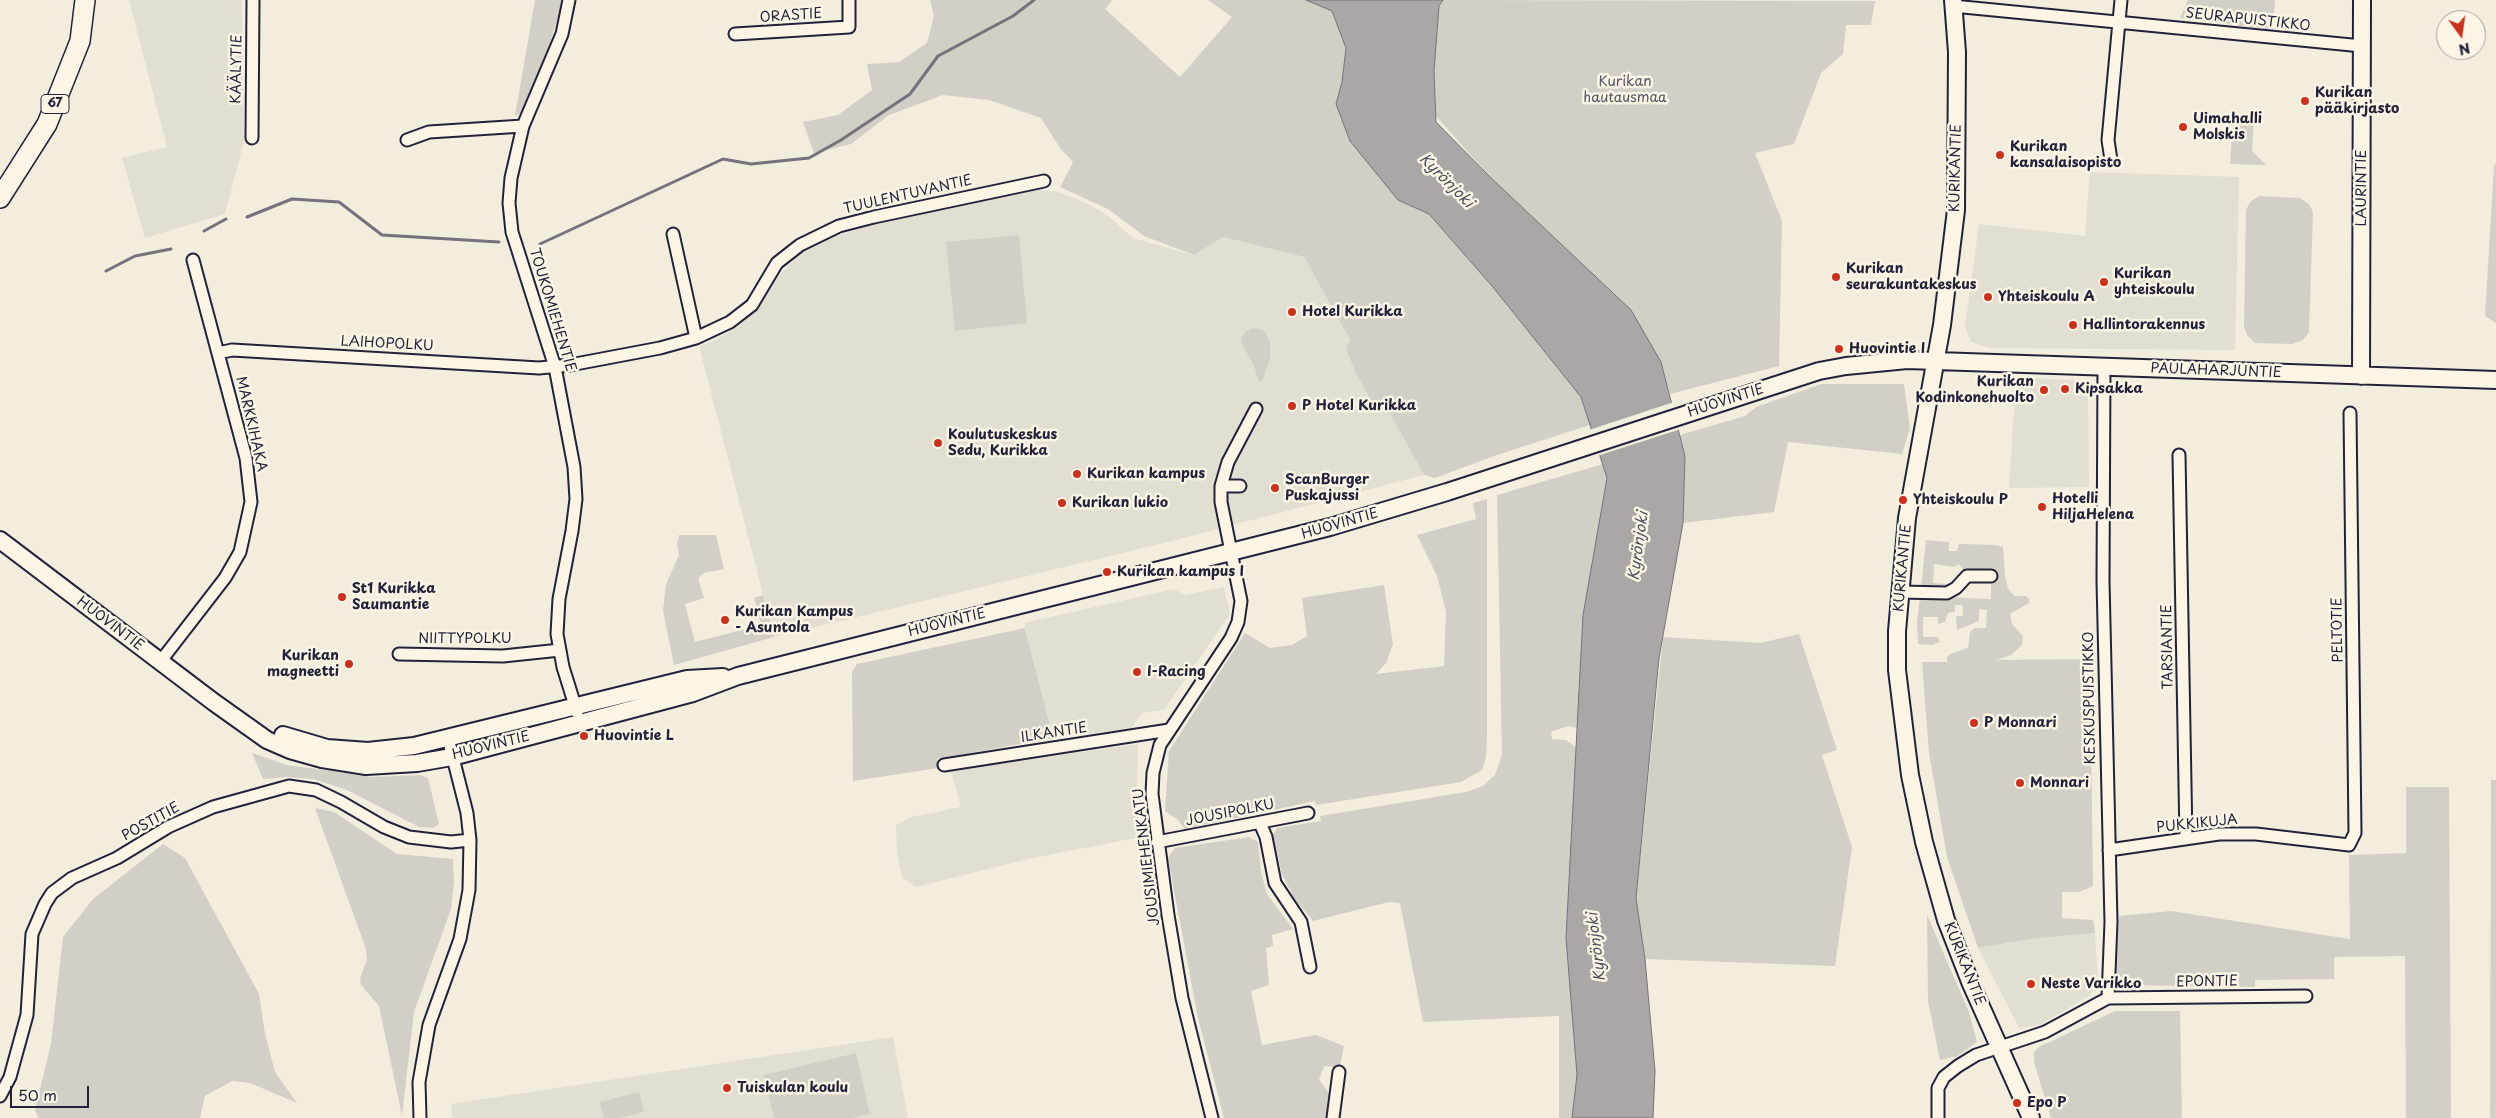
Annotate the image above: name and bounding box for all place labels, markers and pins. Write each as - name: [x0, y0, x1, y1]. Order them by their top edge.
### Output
- place label: Kurikan pääkirjasto: [2315, 85, 2399, 118]
- marker: Kurikan pääkirjasto: [2299, 95, 2311, 107]
- place label: Uimahalli Molskis: [2193, 111, 2262, 144]
- marker: Uimahalli Molskis: [2177, 121, 2189, 133]
- place label: Kurikan kansalaisopisto: [2010, 139, 2121, 172]
- marker: Kurikan kansalaisopisto: [1994, 149, 2006, 161]
- place label: Kurikan seurakuntakeskus: [1846, 261, 1977, 294]
- place label: Kurikan yhteiskoulu: [2114, 266, 2195, 298]
- marker: Kurikan seurakuntakeskus: [1830, 271, 1842, 283]
- marker: Kurikan yhteiskoulu: [2098, 276, 2110, 288]
- place label: Yhteiskoulu A: [1998, 289, 2095, 305]
- marker: Yhteiskoulu A: [1982, 291, 1994, 303]
- place label: Hotel Kurikka: [1302, 304, 1403, 320]
- marker: Hotel Kurikka: [1286, 306, 1298, 318]
- place label: Hallintorakennus: [2083, 317, 2205, 333]
- marker: Hallintorakennus: [2067, 319, 2079, 331]
- place label: Huovintie I: [1849, 341, 1925, 357]
- marker: Huovintie I: [1833, 343, 1845, 355]
- place label: Kurikan Kodinkonehuolto: [1915, 374, 2034, 407]
- place label: Kipsakka: [2075, 381, 2143, 397]
- marker: Kipsakka: [2059, 383, 2071, 395]
- marker: Kurikan Kodinkonehuolto: [2038, 384, 2050, 396]
- place label: P Hotel Kurikka: [1302, 398, 1416, 414]
- marker: P Hotel Kurikka: [1286, 400, 1298, 412]
- place label: Koulutuskeskus Sedu, Kurikka: [948, 427, 1057, 460]
- marker: Koulutuskeskus Sedu, Kurikka: [932, 437, 944, 449]
- place label: Kurikan kampus: [1087, 466, 1205, 482]
- marker: Kurikan kampus: [1071, 468, 1083, 480]
- place label: ScanBurger Puskajussi: [1285, 472, 1369, 504]
- marker: ScanBurger Puskajussi: [1269, 482, 1281, 494]
- place label: Hotelli HiljaHelena: [2052, 491, 2134, 524]
- place label: Yhteiskoulu P: [1913, 492, 2008, 508]
- marker: Yhteiskoulu P: [1897, 494, 1909, 506]
- place label: Kurikan lukio: [1072, 495, 1168, 511]
- marker: Kurikan lukio: [1056, 497, 1068, 509]
- marker: Hotelli HiljaHelena: [2036, 501, 2048, 513]
- place label: Kurikan kampus I: [1117, 564, 1244, 580]
- marker: Kurikan kampus I: [1101, 566, 1113, 578]
- place label: St1 Kurikka Saumantie: [352, 581, 436, 614]
- marker: St1 Kurikka Saumantie: [336, 591, 348, 603]
- place label: Kurikan Kampus - Asuntola: [735, 604, 853, 636]
- marker: Kurikan Kampus - Asuntola: [719, 614, 731, 626]
- place label: Kurikan magneetti: [267, 648, 339, 680]
- marker: Kurikan magneetti: [343, 658, 355, 670]
- place label: I-Racing: [1147, 664, 1206, 680]
- marker: I-Racing: [1131, 666, 1143, 678]
- place label: P Monnari: [1984, 715, 2056, 731]
- marker: P Monnari: [1968, 717, 1980, 729]
- place label: Huovintie L: [594, 728, 674, 744]
- marker: Huovintie L: [578, 730, 590, 742]
- place label: Monnari: [2030, 775, 2089, 791]
- marker: Monnari: [2014, 777, 2026, 789]
- place label: Neste Varikko: [2041, 976, 2141, 992]
- marker: Neste Varikko: [2025, 978, 2037, 990]
- place label: Tuiskulan koulu: [737, 1080, 848, 1096]
- marker: Tuiskulan koulu: [721, 1082, 733, 1094]
- place label: Epo P: [2027, 1095, 2066, 1111]
- marker: Epo P: [2011, 1097, 2023, 1109]

